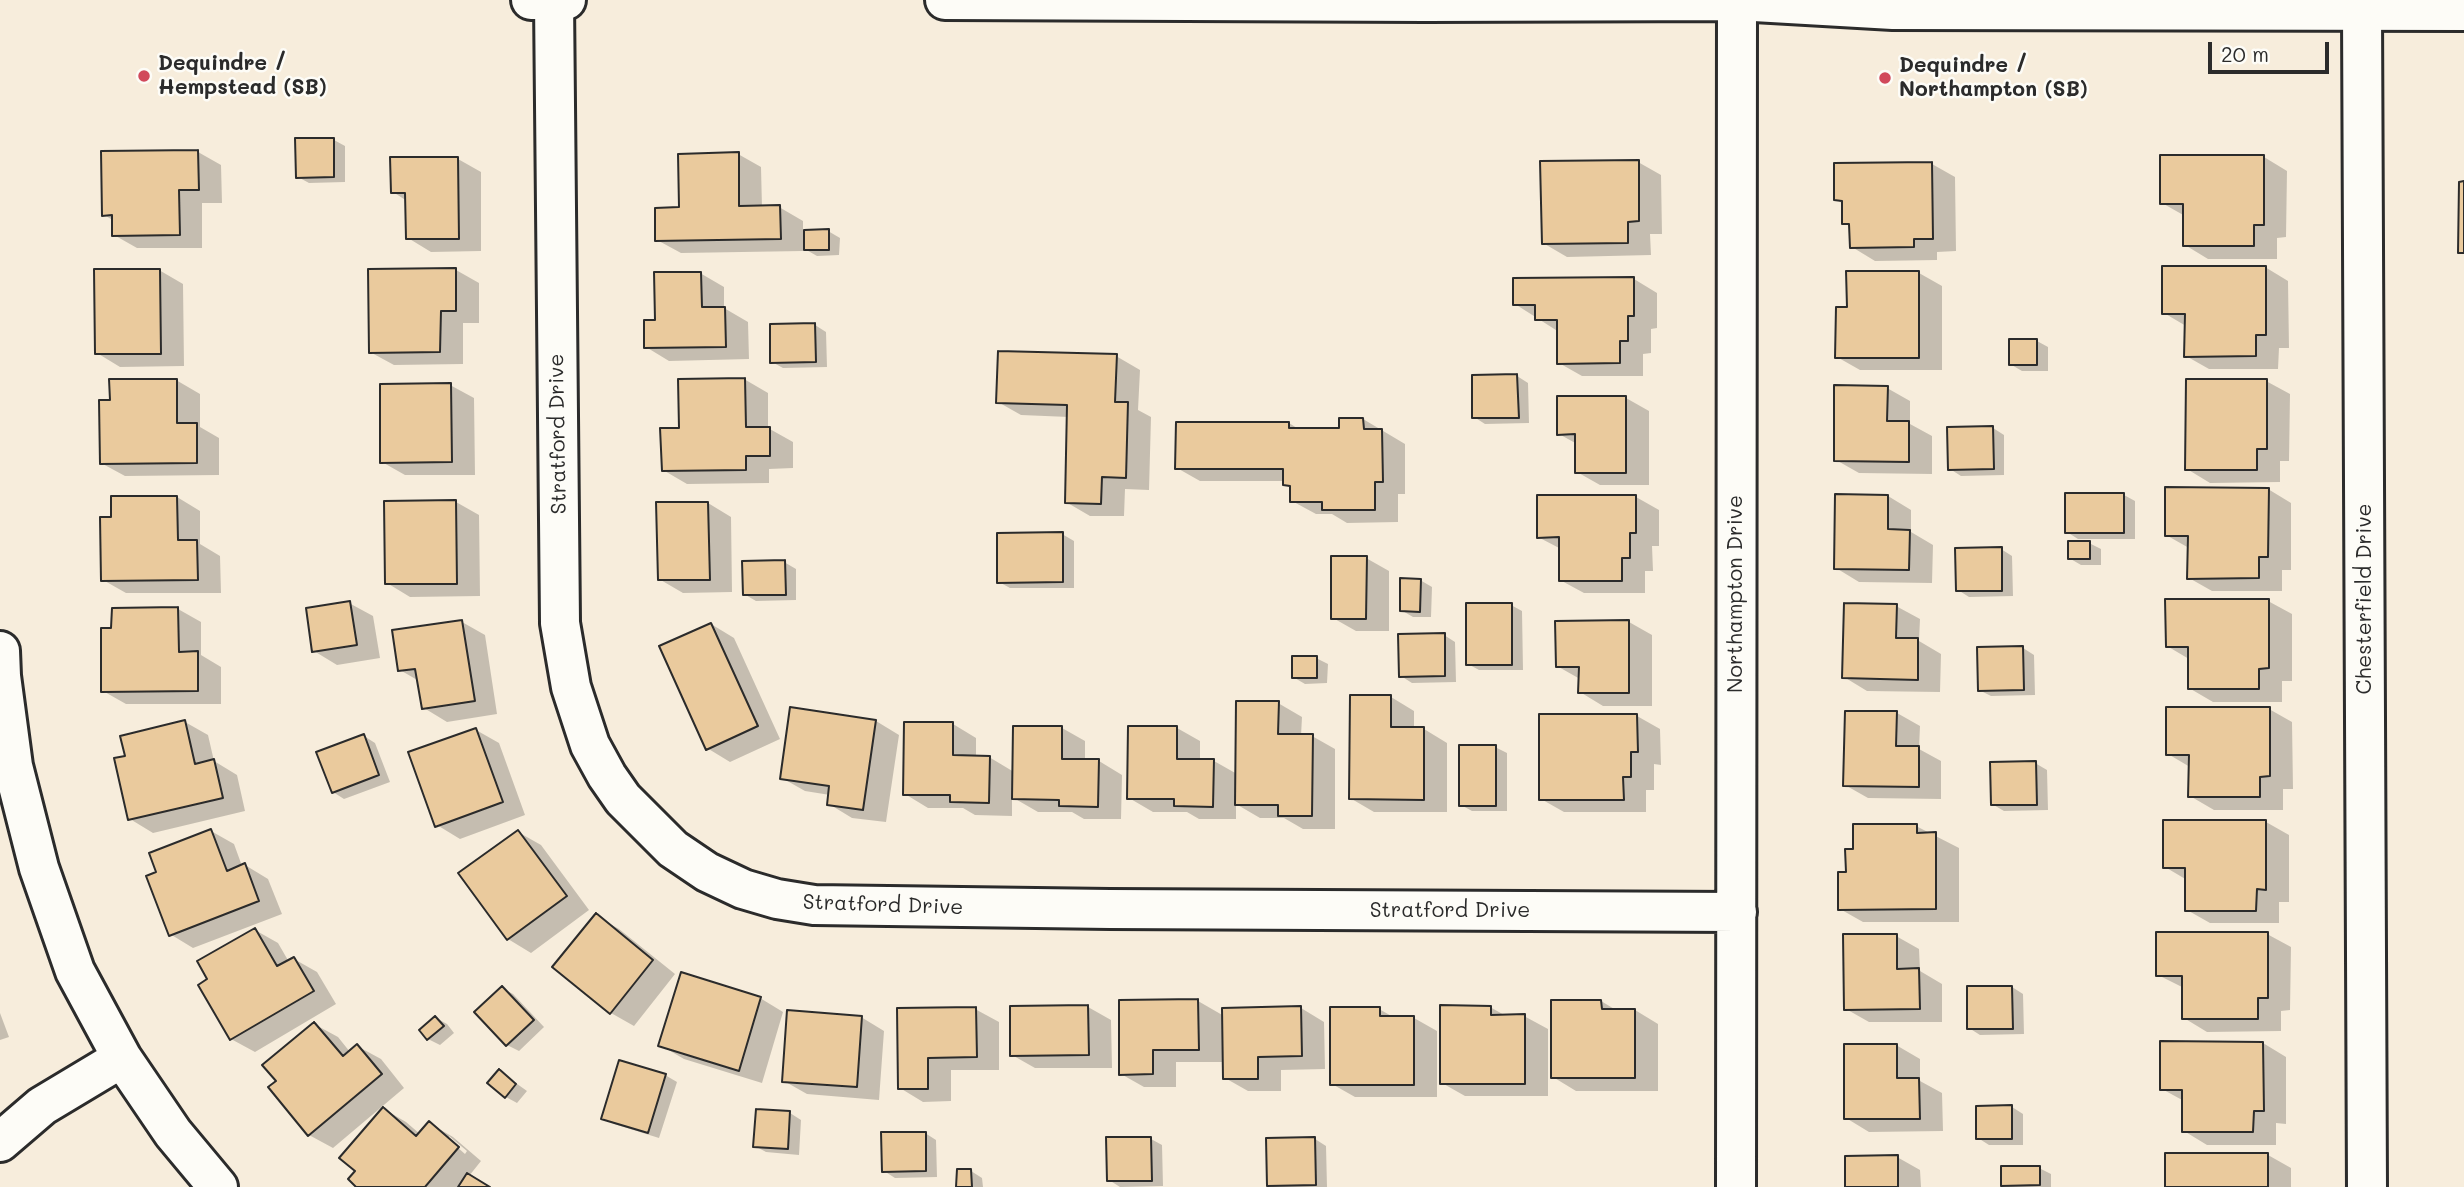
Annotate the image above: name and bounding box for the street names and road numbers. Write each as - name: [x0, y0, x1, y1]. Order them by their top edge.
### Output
- street label: Stratford Drive: [544, 353, 572, 515]
- street label: Northampton Drive: [1723, 495, 1749, 693]
- street label: Chesterfield Drive: [2352, 503, 2378, 695]
- street label: Stratford Drive: [802, 890, 964, 920]
- street label: Stratford Drive: [1370, 898, 1530, 924]

